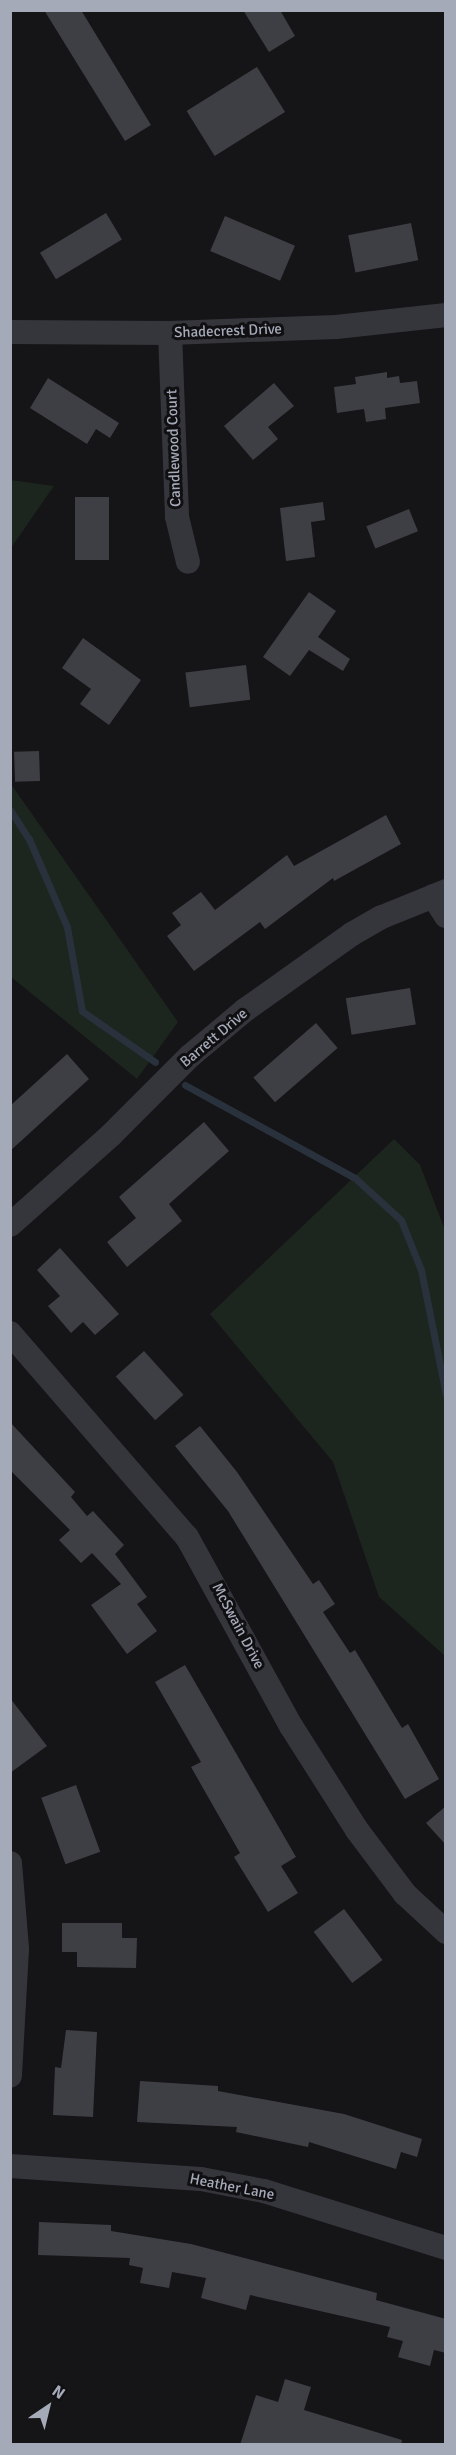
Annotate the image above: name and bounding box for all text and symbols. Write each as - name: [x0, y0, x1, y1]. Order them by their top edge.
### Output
- street label: Shadecrest Drive: [174, 320, 282, 342]
- street label: Candlewood Court: [163, 389, 185, 507]
- street label: Barrett Drive: [177, 1005, 251, 1071]
- street label: McSwain Drive: [208, 1580, 268, 1672]
- street label: Heather Lane: [188, 2170, 276, 2204]
- north arrow: [18, 2377, 78, 2437]
- text: N: [48, 2381, 69, 2404]

